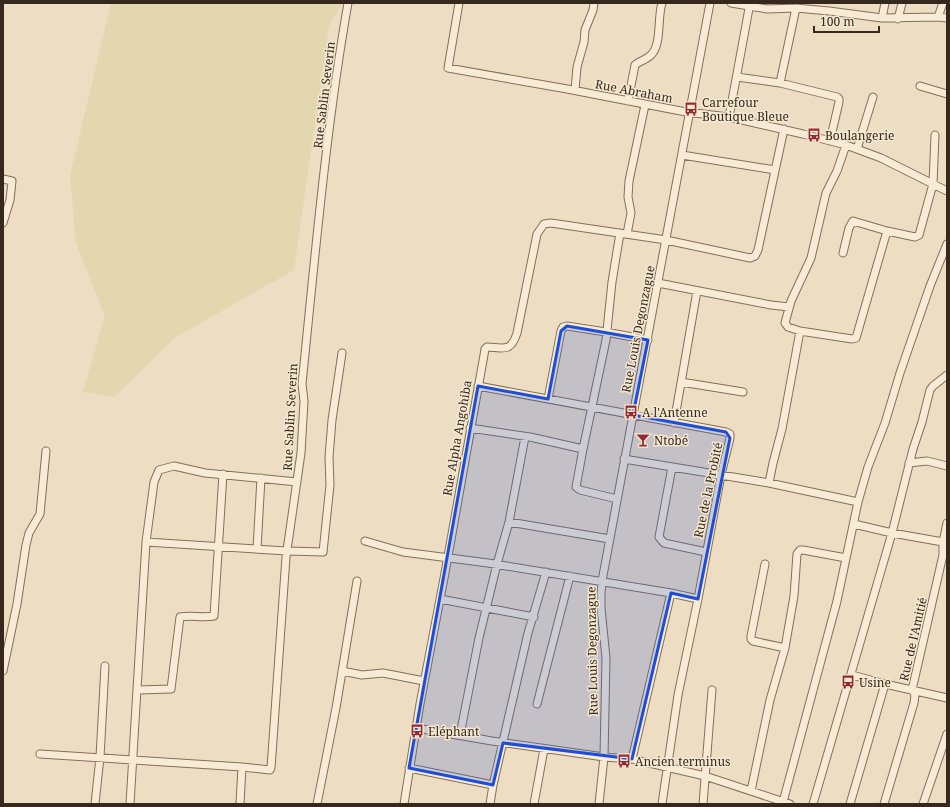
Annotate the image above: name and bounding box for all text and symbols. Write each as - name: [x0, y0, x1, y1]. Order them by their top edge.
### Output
- scale bar: [814, 8, 879, 34]
- text: 100 m: [820, 13, 855, 30]
- street label: Rue Sablin Severin: [309, 40, 339, 149]
- street label: Rue Abraham: [594, 75, 674, 107]
- place label: Carrefour Boutique Bleue: [702, 94, 789, 125]
- bus stop icon: Carrefour Boutique Bleue: [683, 101, 699, 117]
- bus stop icon: Boulangerie: [806, 127, 822, 143]
- place label: Boulangerie: [825, 127, 894, 144]
- street label: Rue Louis Degonzague: [617, 264, 659, 394]
- street label: Rue Sablin Severin: [279, 363, 301, 471]
- street label: Rue Alpha Angohiba: [438, 379, 476, 497]
- bus stop icon: A l'Antenne: [623, 404, 639, 420]
- place label: A l'Antenne: [642, 404, 708, 421]
- bar icon: Ntobé: [635, 432, 651, 448]
- place label: Ntobé: [654, 432, 688, 449]
- street label: Rue de la Probité: [690, 441, 726, 539]
- street label: Rue Louis Degonzague: [582, 586, 602, 716]
- street label: Rue de l'Amitié: [895, 595, 931, 683]
- bus stop icon: Usine: [840, 674, 856, 690]
- place label: Usine: [859, 674, 891, 691]
- bus stop icon: Eléphant: [409, 723, 425, 739]
- place label: Eléphant: [428, 723, 479, 740]
- bus stop icon: Ancien terminus: [616, 753, 632, 769]
- place label: Ancien terminus: [635, 753, 730, 770]

